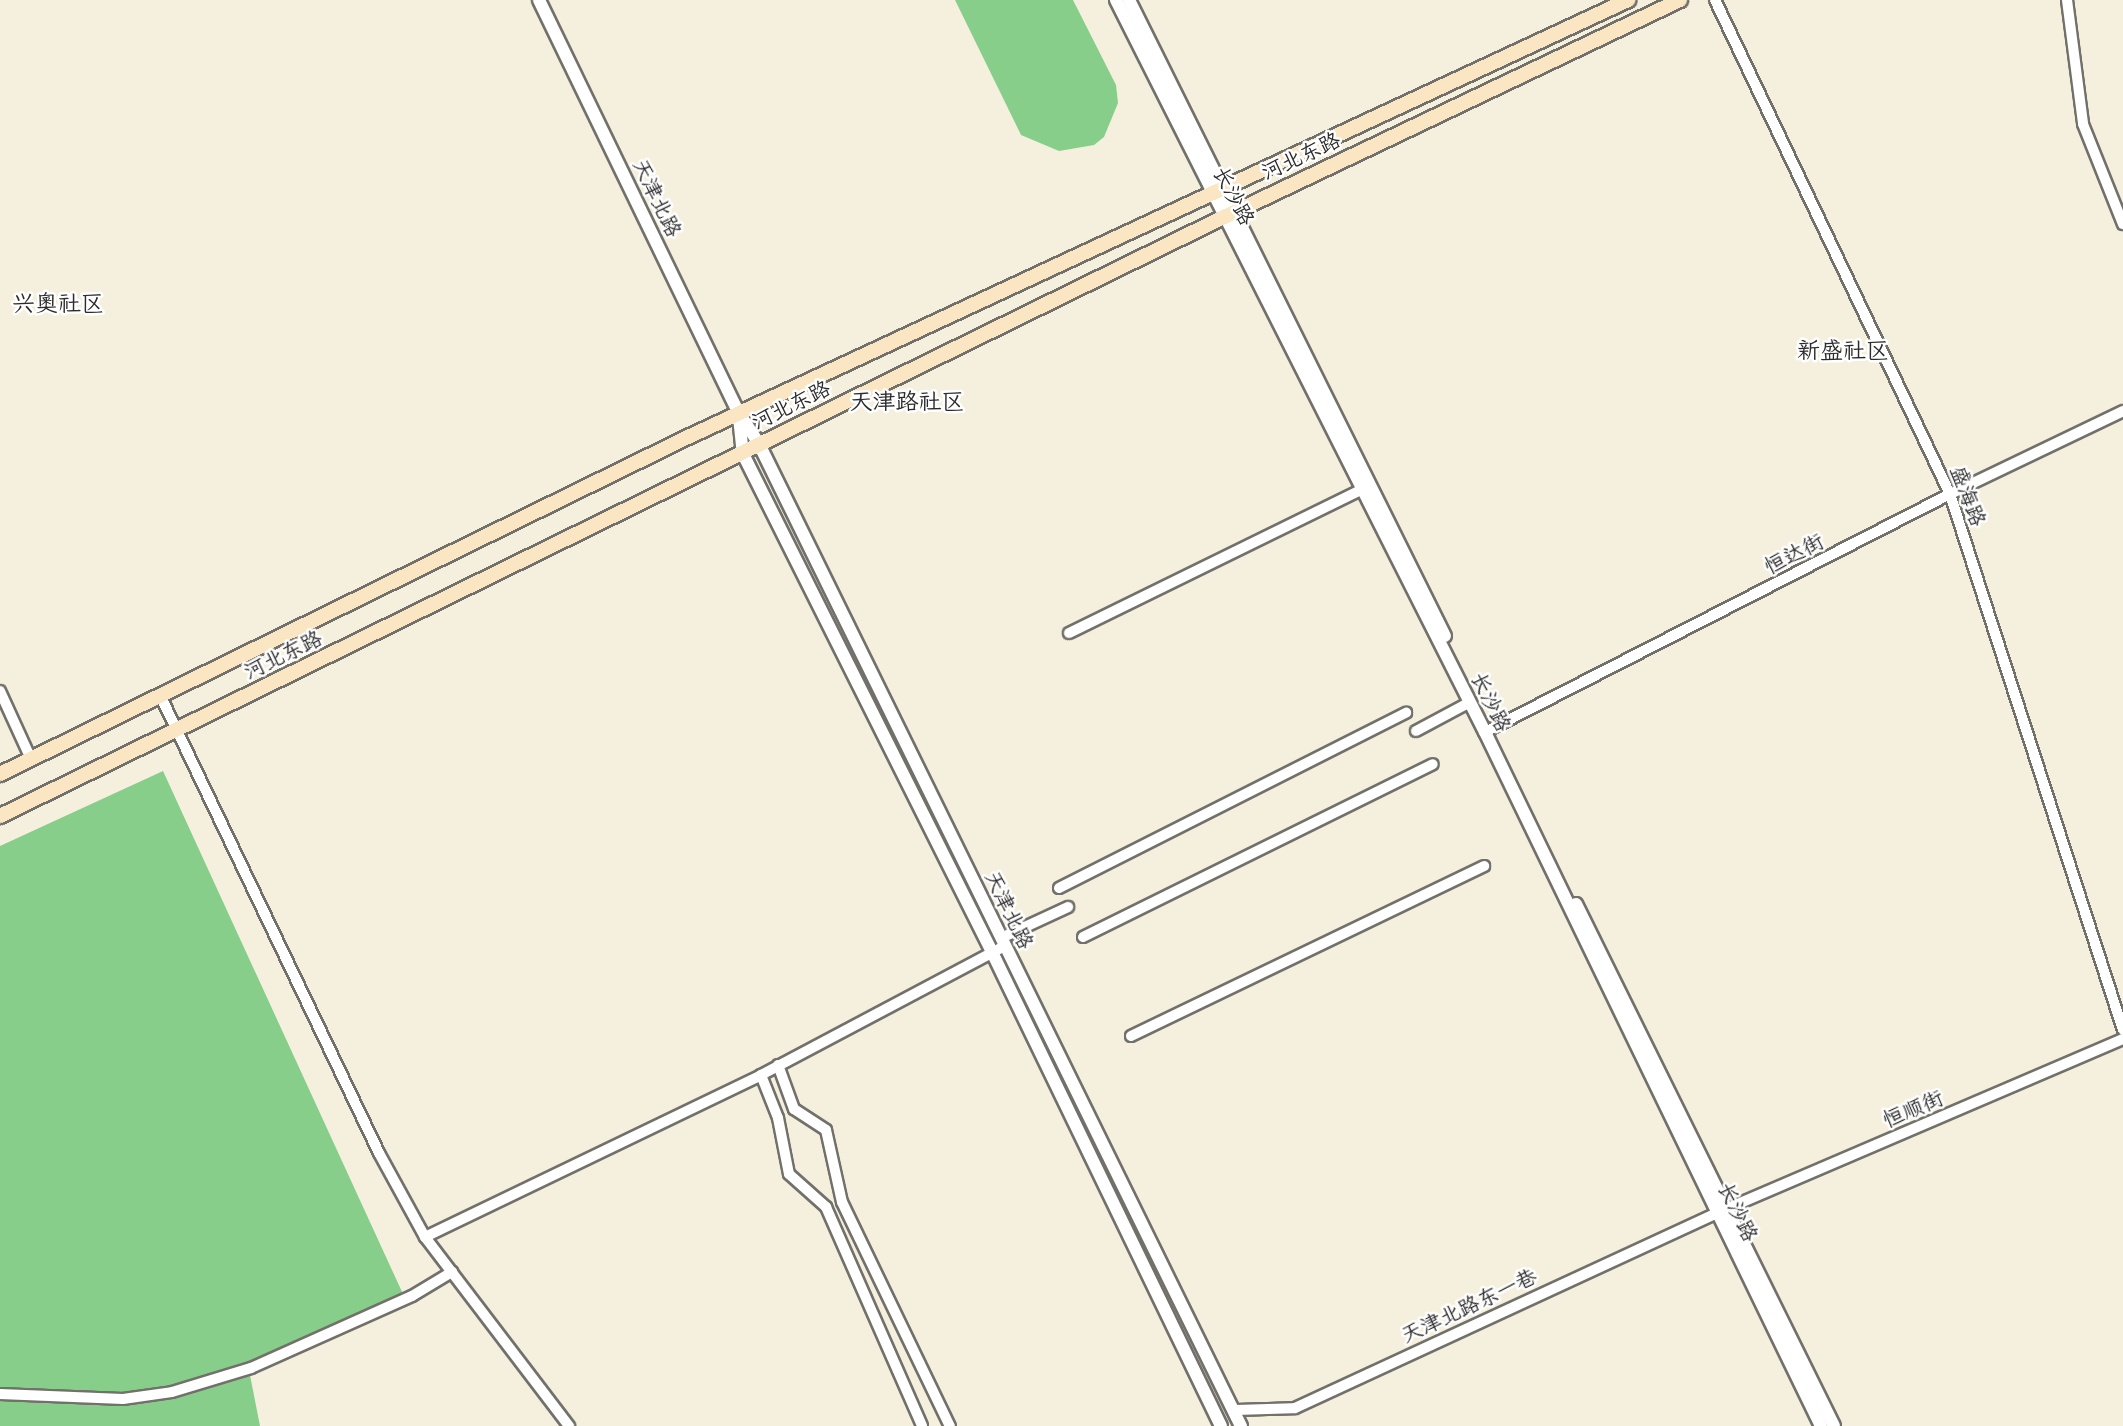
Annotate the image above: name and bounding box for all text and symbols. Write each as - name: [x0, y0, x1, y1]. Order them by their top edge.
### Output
- street label: 河北东路: [1258, 127, 1344, 185]
- street label: 天津北路: [627, 155, 687, 241]
- street label: 长沙路: [1208, 162, 1260, 230]
- district label: 兴奥社区: [12, 290, 104, 318]
- district label: 新盛社区: [1797, 337, 1889, 365]
- street label: 河北东路: [748, 375, 834, 435]
- district label: 天津路社区: [850, 388, 964, 416]
- street label: 盛海路: [1945, 462, 1991, 530]
- street label: 恒达街: [1760, 528, 1828, 580]
- street label: 河北东路: [240, 625, 326, 685]
- street label: 长沙路: [1466, 668, 1516, 736]
- street label: 天津北路: [979, 867, 1039, 953]
- street label: 恒顺街: [1879, 1085, 1947, 1133]
- street label: 长沙路: [1713, 1178, 1763, 1246]
- street label: 天津北路东一巷: [1397, 1264, 1541, 1348]

